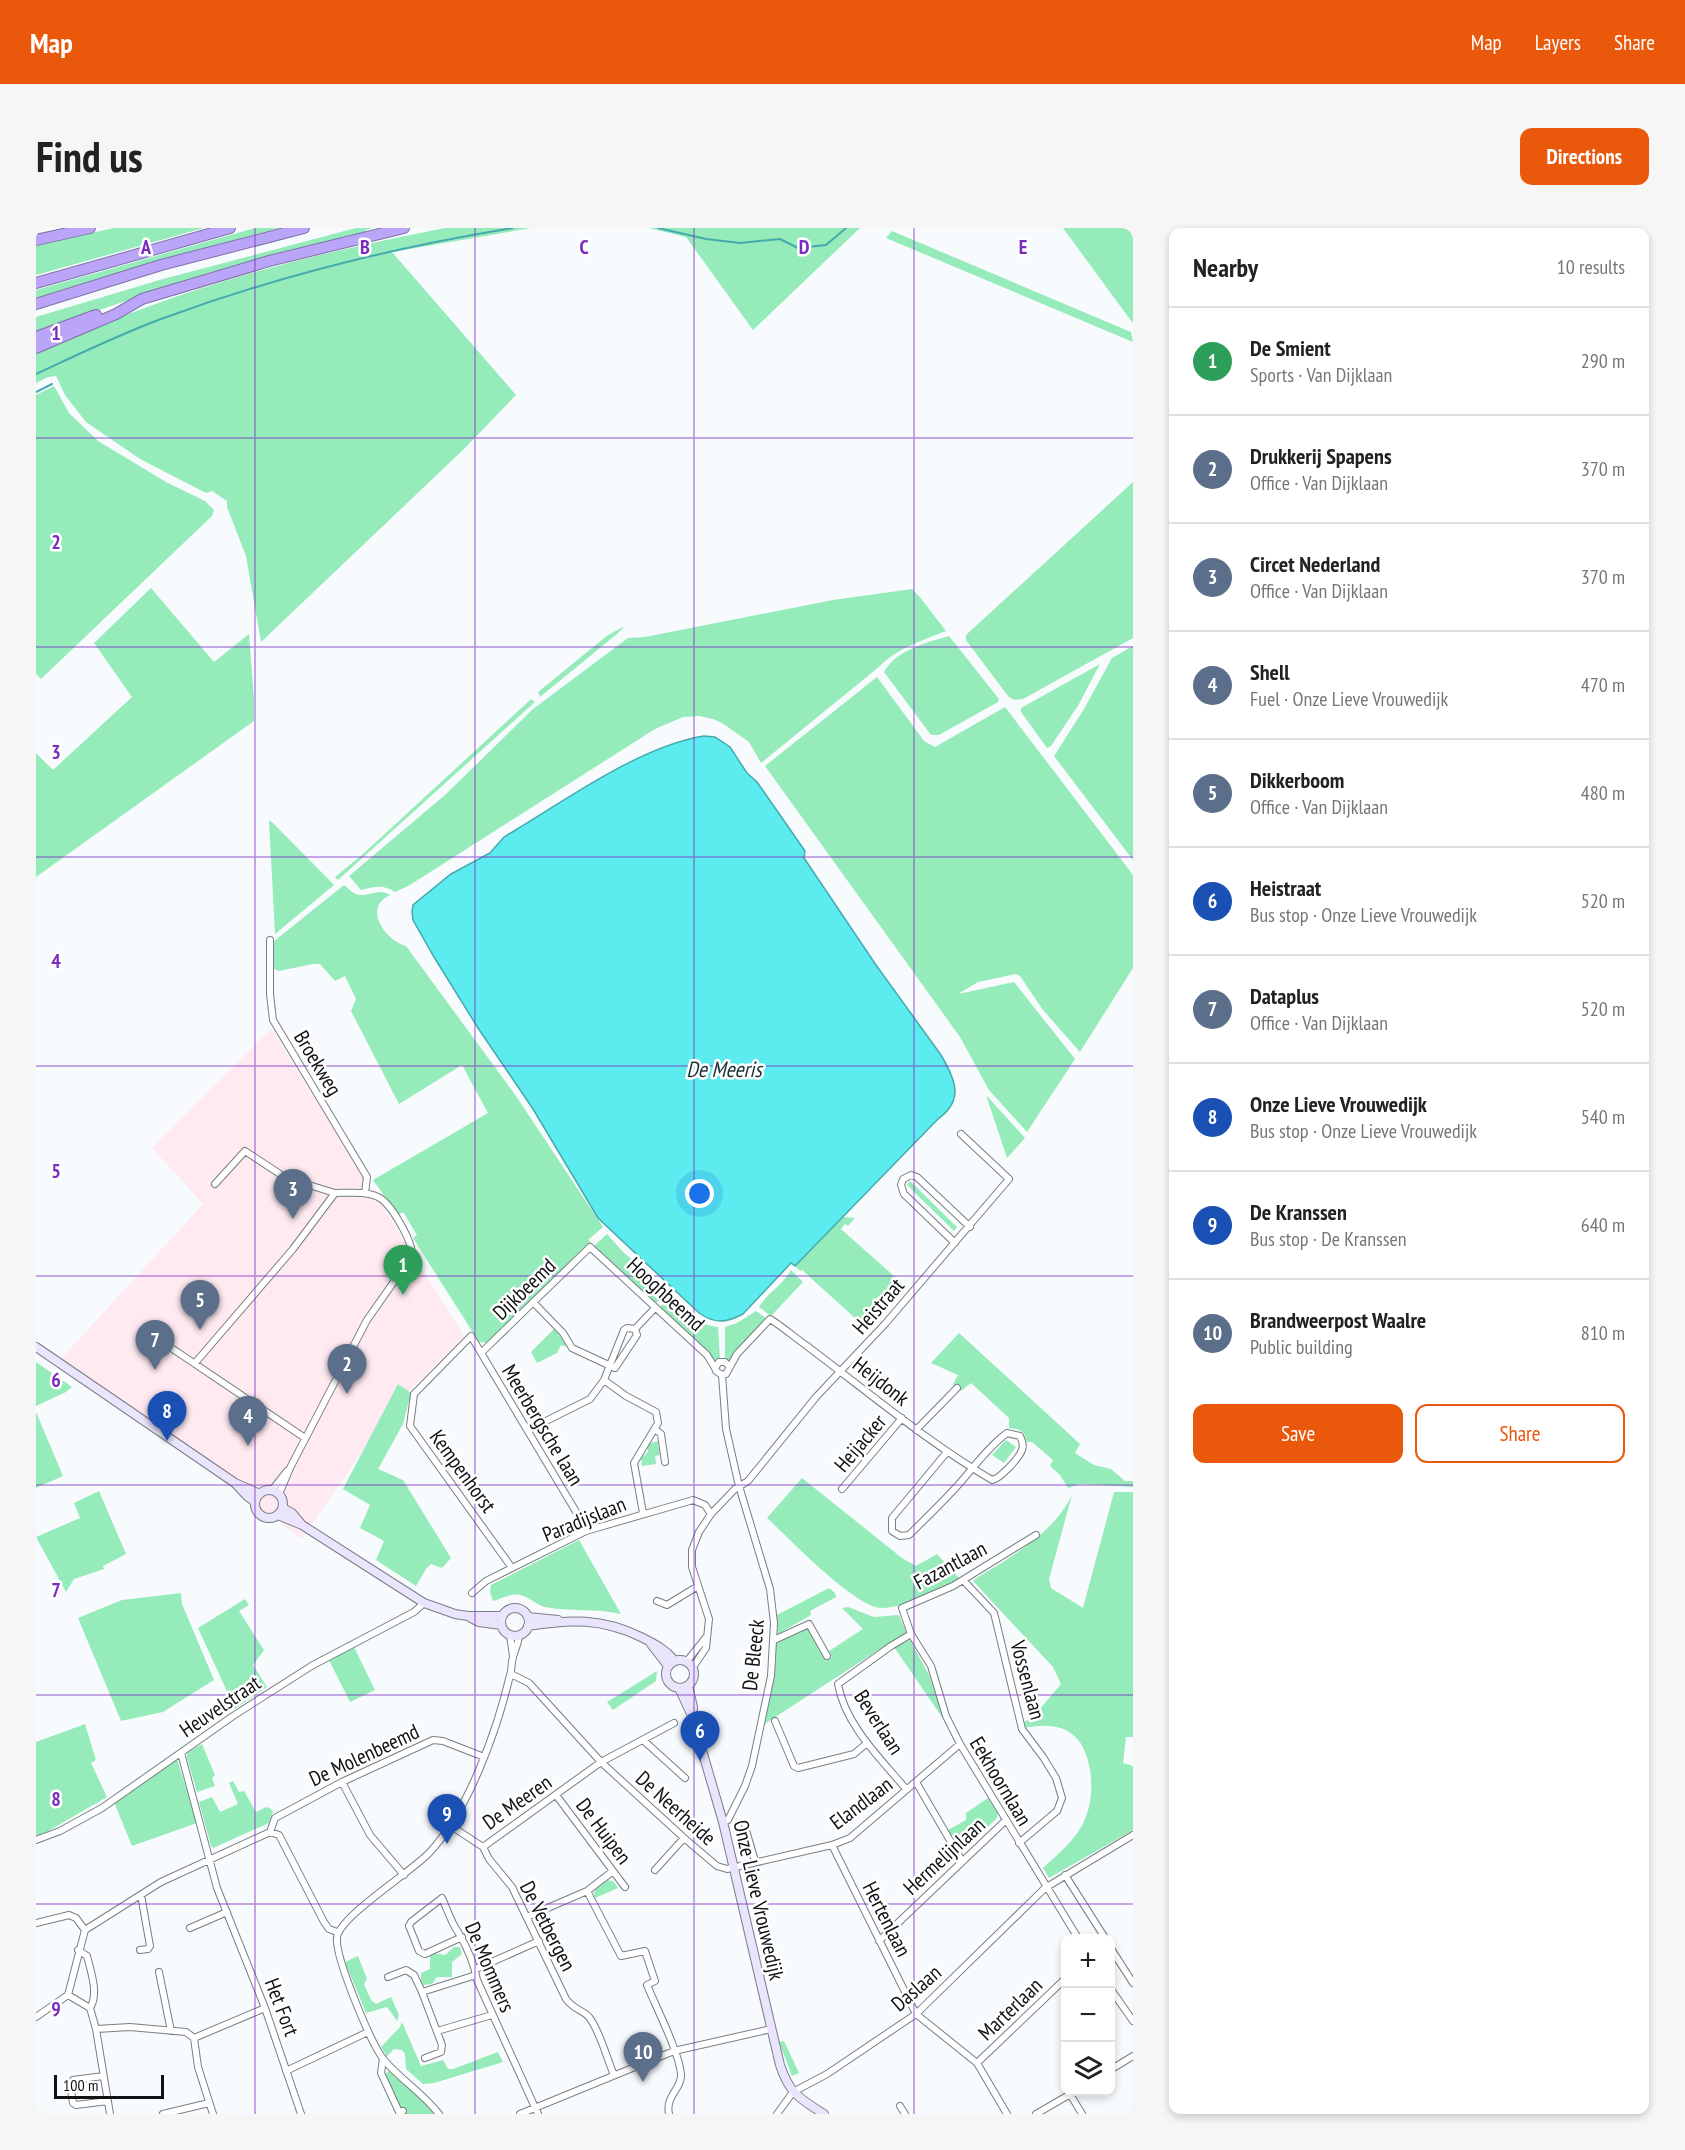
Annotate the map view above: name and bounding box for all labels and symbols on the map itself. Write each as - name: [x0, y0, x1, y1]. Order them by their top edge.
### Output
- text: A: [140, 234, 152, 260]
- text: B: [360, 234, 370, 260]
- text: C: [579, 234, 589, 260]
- text: D: [799, 234, 810, 260]
- text: E: [1019, 234, 1027, 260]
- text: 1: [51, 320, 61, 346]
- text: 2: [51, 529, 61, 555]
- text: 3: [51, 739, 61, 765]
- text: 4: [51, 948, 61, 974]
- street label: Broekweg: [288, 1025, 348, 1101]
- water label: De Meeris: [686, 1055, 764, 1083]
- text: 5: [51, 1158, 61, 1184]
- pin: 3: [274, 1170, 312, 1219]
- your location: [685, 1179, 714, 1208]
- pin: 1: [384, 1246, 422, 1295]
- street label: Hooghbeemd: [621, 1251, 711, 1337]
- street label: Dijkbeemd: [487, 1252, 561, 1326]
- street label: Heistraat: [846, 1272, 910, 1340]
- pin: 5: [180, 1280, 220, 1330]
- pin: 7: [136, 1320, 174, 1370]
- pin: 2: [328, 1344, 366, 1394]
- street label: Heijdonk: [847, 1350, 915, 1412]
- street label: Meerbergsche laan: [496, 1359, 590, 1491]
- text: 6: [51, 1367, 61, 1393]
- pin: 8: [148, 1392, 186, 1441]
- pin: 4: [228, 1396, 268, 1446]
- street label: Heijacker: [828, 1408, 892, 1477]
- street label: Kempenhorst: [424, 1424, 502, 1518]
- street label: Paradijslaan: [538, 1490, 630, 1548]
- street label: Fazantlaan: [909, 1535, 991, 1595]
- text: 7: [51, 1577, 61, 1603]
- street label: De Bleeck: [736, 1618, 770, 1692]
- street label: Vossenlaan: [1004, 1637, 1051, 1723]
- street label: Heuvelstraat: [174, 1669, 266, 1743]
- street label: Beverlaan: [848, 1685, 910, 1759]
- pin: 6: [680, 1712, 720, 1761]
- street label: De Molenbeemd: [305, 1718, 423, 1792]
- street label: Eekhoornlaan: [964, 1732, 1038, 1830]
- street label: De Neerheide: [630, 1765, 722, 1851]
- street label: De Meeren: [477, 1768, 557, 1836]
- street label: Elandlaan: [824, 1771, 898, 1835]
- text: 8: [51, 1786, 61, 1812]
- street label: De Huipen: [570, 1792, 638, 1870]
- pin: 9: [428, 1794, 466, 1844]
- street label: Hermelijnlaan: [897, 1811, 991, 1901]
- street label: Onze Lieve Vrouwedijk: [727, 1817, 791, 1983]
- street label: De Vetbergen: [514, 1877, 582, 1975]
- street label: Hertenlaan: [857, 1877, 917, 1961]
- street label: De Mommers: [459, 1918, 521, 2016]
- street label: Daslaan: [885, 1959, 947, 2017]
- street label: Marterlaan: [972, 1972, 1048, 2046]
- street label: Het Fort: [259, 1974, 305, 2040]
- text: 9: [51, 1996, 61, 2022]
- pin: 10: [624, 2032, 662, 2082]
- scale bar: [54, 2072, 164, 2100]

